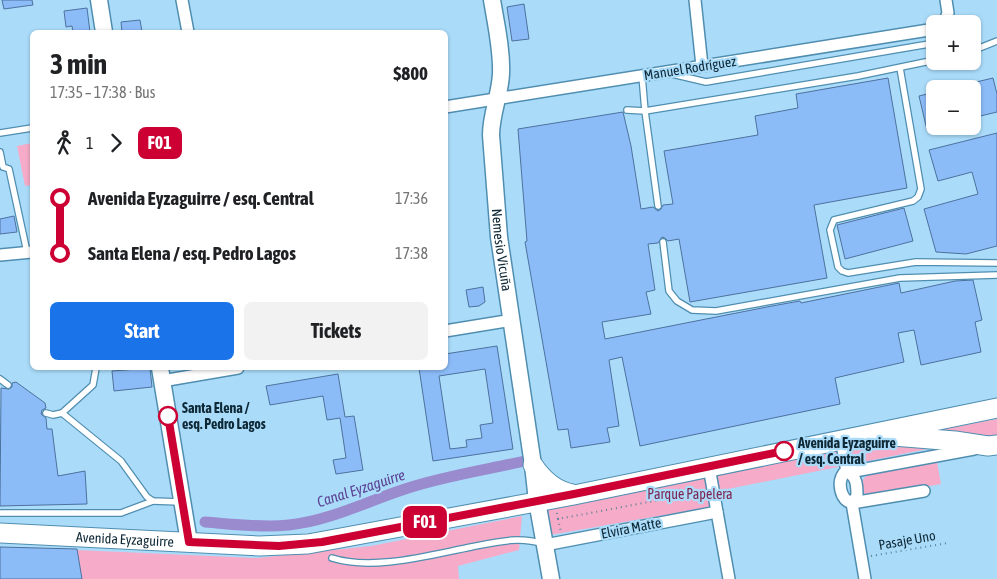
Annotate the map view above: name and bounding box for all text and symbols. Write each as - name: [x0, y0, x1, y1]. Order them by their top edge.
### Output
- map controls: [926, 15, 981, 135]
- button: +: [926, 15, 981, 70]
- text: 3 min: [50, 48, 107, 80]
- street label: Manuel Rodríguez: [643, 53, 737, 83]
- text: $800: [393, 62, 428, 84]
- button: −: [926, 80, 981, 135]
- text: 17:35 – 17:38 · Bus: [50, 83, 155, 101]
- icon: walk: [50, 129, 78, 157]
- icon: forward: [102, 129, 130, 157]
- text: F01: [148, 132, 172, 153]
- text: 1: [86, 134, 94, 152]
- text: Avenida Eyzaguirre / esq. Central: [88, 187, 314, 209]
- text: 17:36: [395, 189, 428, 207]
- street label: Nemesio Vicuña: [489, 208, 515, 292]
- text: Santa Elena / esq. Pedro Lagos: [88, 242, 296, 264]
- text: 17:38: [395, 244, 428, 262]
- button: Start: [50, 302, 234, 360]
- button: Tickets: [244, 302, 428, 360]
- place label: Santa Elena / esq. Pedro Lagos: [182, 400, 266, 432]
- marker: Santa Elena / esq. Pedro Lagos: [158, 406, 178, 426]
- place label: Avenida Eyzaguirre / esq. Central: [797, 435, 896, 467]
- marker: Avenida Eyzaguirre / esq. Central: [774, 441, 794, 461]
- water label: Canal Eyzaguirre: [315, 466, 407, 510]
- park label: Parque Papelera: [647, 486, 733, 502]
- line badge: F01: [396, 506, 454, 538]
- text: F01: [413, 511, 437, 532]
- street label: Elvira Matte: [600, 514, 662, 542]
- street label: Pasaje Uno: [877, 527, 937, 553]
- street label: Avenida Eyzaguirre: [76, 529, 174, 550]

